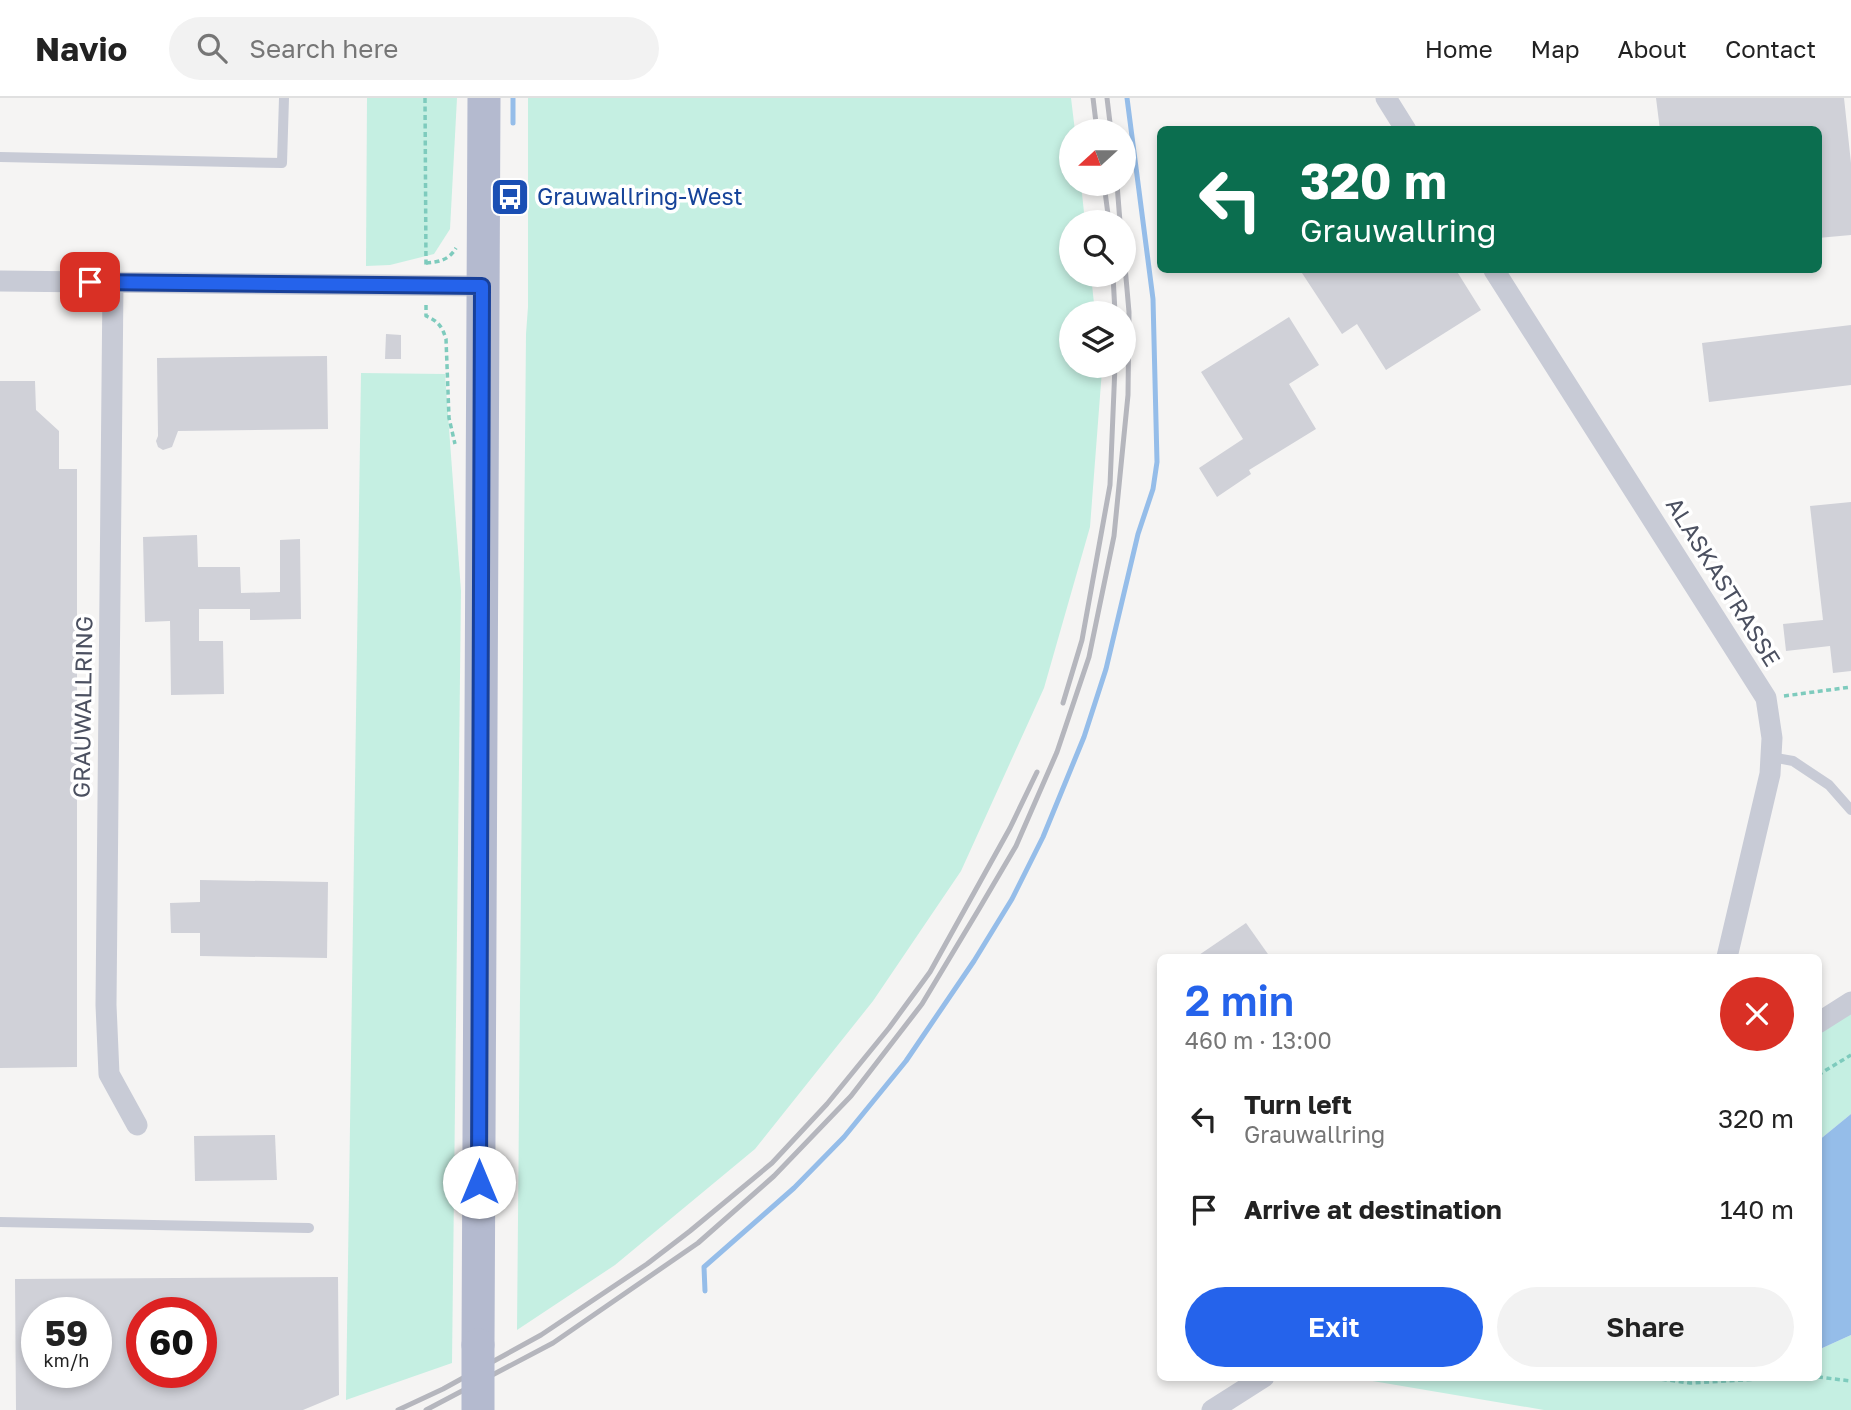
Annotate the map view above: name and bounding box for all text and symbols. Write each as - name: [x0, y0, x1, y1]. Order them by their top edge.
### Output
- search box: [169, 17, 659, 80]
- text: Navio: [35, 29, 127, 68]
- icon: search: [193, 29, 231, 67]
- text: Search here: [249, 33, 398, 64]
- text: Home: [1425, 34, 1493, 63]
- text: Map: [1531, 34, 1580, 63]
- text: About: [1618, 34, 1687, 63]
- text: Contact: [1725, 34, 1816, 63]
- north arrow: [1059, 119, 1136, 196]
- map controls: [1059, 119, 1136, 378]
- text: 320 m: [1300, 151, 1447, 210]
- icon: left: [1185, 154, 1276, 245]
- bus stop icon: Grauwallring-West: [489, 176, 531, 218]
- place label: Grauwallring-West: [537, 182, 743, 210]
- button: search: [1059, 210, 1136, 287]
- text: Grauwallring: [1300, 211, 1496, 249]
- pin: [60, 252, 120, 312]
- icon: arrive: [71, 263, 109, 301]
- button: layers: [1059, 301, 1136, 378]
- street label: ALASKASTRASSE: [1661, 492, 1787, 671]
- street label: GRAUWALLRING: [66, 616, 98, 798]
- text: 2 min: [1185, 975, 1294, 1025]
- button: close: [1720, 977, 1794, 1051]
- text: 460 m · 13:00: [1185, 1026, 1332, 1054]
- text: Turn left: [1244, 1089, 1352, 1120]
- icon: left: [1185, 1100, 1223, 1138]
- text: 320 m: [1718, 1103, 1794, 1134]
- text: Grauwallring: [1244, 1120, 1385, 1148]
- position arrow: [442, 1145, 516, 1219]
- icon: arrive: [1185, 1191, 1223, 1229]
- text: Arrive at destination: [1244, 1194, 1502, 1225]
- text: 140 m: [1720, 1194, 1794, 1225]
- button: Exit: [1185, 1287, 1483, 1367]
- button: Share: [1497, 1287, 1794, 1367]
- speed limit sign: 60: [126, 1297, 217, 1388]
- text: 59: [45, 1312, 88, 1354]
- text: km/h: [44, 1349, 89, 1371]

